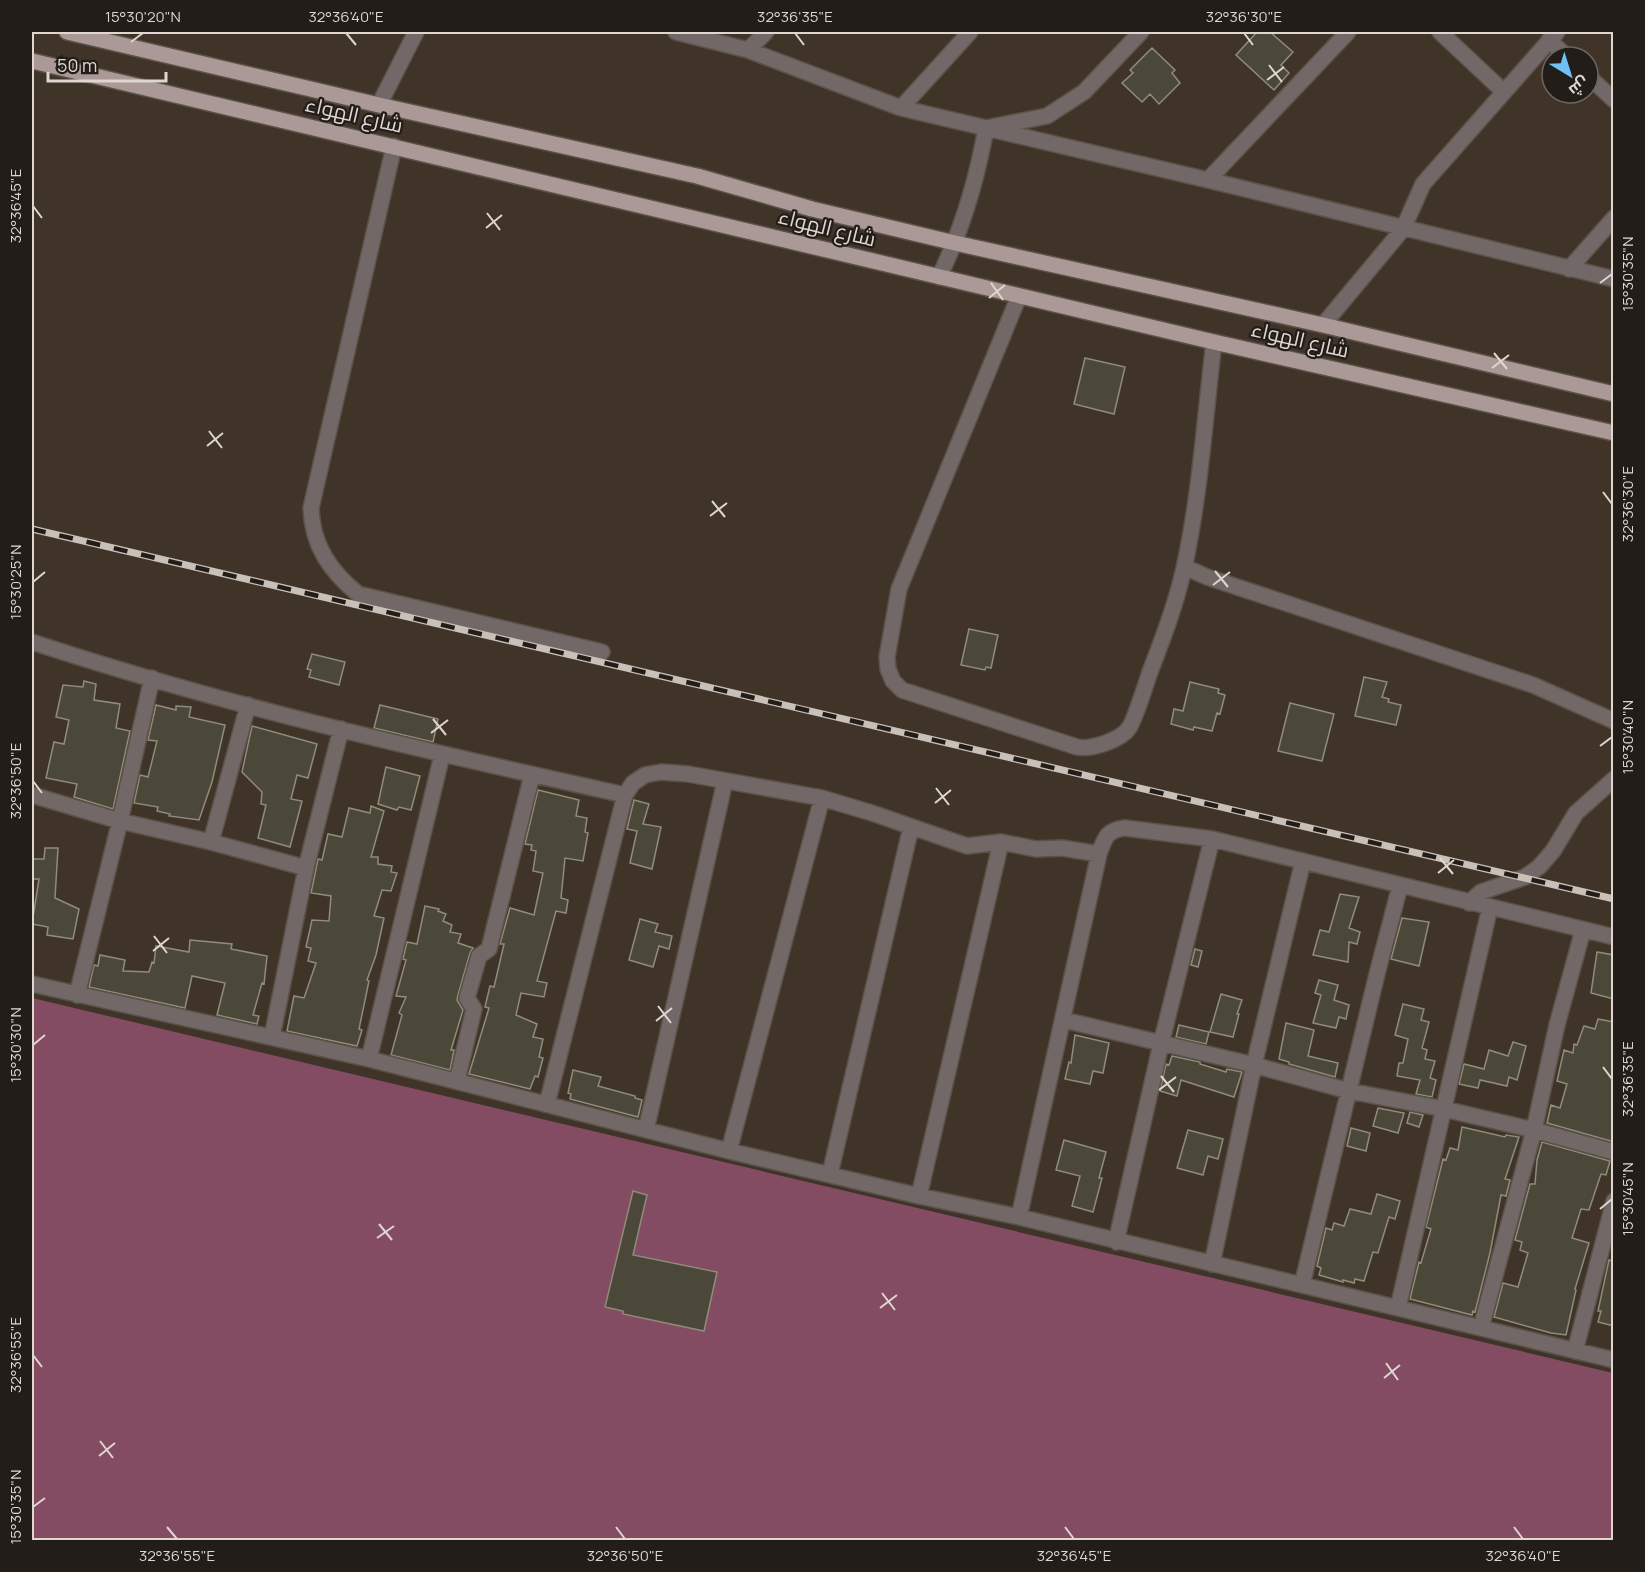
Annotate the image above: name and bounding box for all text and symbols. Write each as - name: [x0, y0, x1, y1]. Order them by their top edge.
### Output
- text: 15°30'20"N: [105, 6, 181, 27]
- text: 32°36'40"E: [308, 6, 384, 27]
- text: 32°36'35"E: [757, 6, 833, 27]
- text: 32°36'30"E: [1206, 6, 1282, 27]
- scale bar: [48, 45, 166, 83]
- north arrow: [1540, 45, 1600, 105]
- text: 50 m: [57, 53, 97, 77]
- text: ش: [1564, 72, 1594, 102]
- street label: شارع الهواء: [302, 89, 406, 140]
- text: 32°36'45"E: [5, 169, 26, 243]
- street label: شارع الهواء: [775, 201, 879, 254]
- text: 15°30'35"N: [1617, 236, 1638, 312]
- street label: شارع الهواء: [1248, 314, 1352, 365]
- text: 32°36'30"E: [1617, 466, 1638, 542]
- text: 15°30'25"N: [5, 544, 26, 620]
- text: 15°30'40"N: [1617, 700, 1638, 774]
- text: 32°36'50"E: [5, 743, 26, 819]
- text: 15°30'30"N: [5, 1007, 26, 1083]
- text: 32°36'35"E: [1617, 1041, 1638, 1117]
- text: 15°30'45"N: [1617, 1162, 1638, 1236]
- text: 32°36'55"E: [5, 1317, 26, 1393]
- text: 15°30'35"N: [5, 1469, 26, 1545]
- text: 32°36'55"E: [139, 1545, 215, 1566]
- text: 32°36'50"E: [587, 1545, 663, 1566]
- text: 32°36'45"E: [1037, 1545, 1111, 1566]
- text: 32°36'40"E: [1485, 1545, 1561, 1566]

